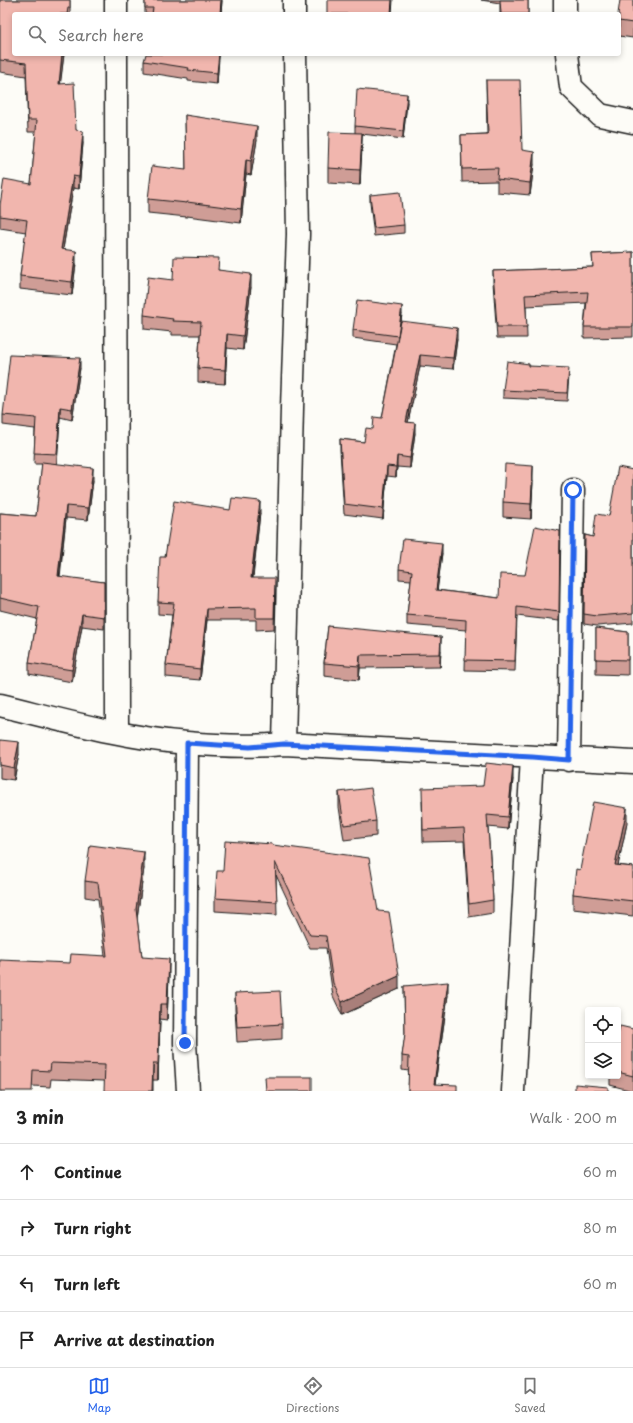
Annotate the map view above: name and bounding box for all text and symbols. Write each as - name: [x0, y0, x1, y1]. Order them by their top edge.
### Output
- search box: [12, 12, 621, 56]
- icon: search: [26, 23, 48, 45]
- text: Search here: [58, 23, 144, 46]
- route start: [564, 481, 582, 499]
- map controls: [585, 1007, 621, 1079]
- button: locate: [585, 1007, 621, 1043]
- route end: [176, 1034, 194, 1052]
- button: layers: [585, 1043, 621, 1079]
- text: 3 min: [16, 1104, 64, 1130]
- text: Walk · 200 m: [529, 1108, 617, 1127]
- text: Continue: [54, 1160, 122, 1183]
- icon: ahead: [16, 1161, 38, 1183]
- text: 60 m: [583, 1162, 617, 1181]
- text: Turn right: [54, 1216, 131, 1239]
- icon: right: [16, 1217, 38, 1239]
- text: 80 m: [583, 1218, 617, 1237]
- text: Turn left: [54, 1272, 120, 1295]
- icon: left: [16, 1273, 38, 1295]
- text: 60 m: [583, 1274, 617, 1293]
- text: Arrive at destination: [54, 1328, 215, 1351]
- icon: arrive: [16, 1329, 38, 1351]
- tab: Map: [87, 1375, 111, 1416]
- tab: Directions: [286, 1375, 339, 1416]
- tab: Saved: [514, 1375, 546, 1416]

